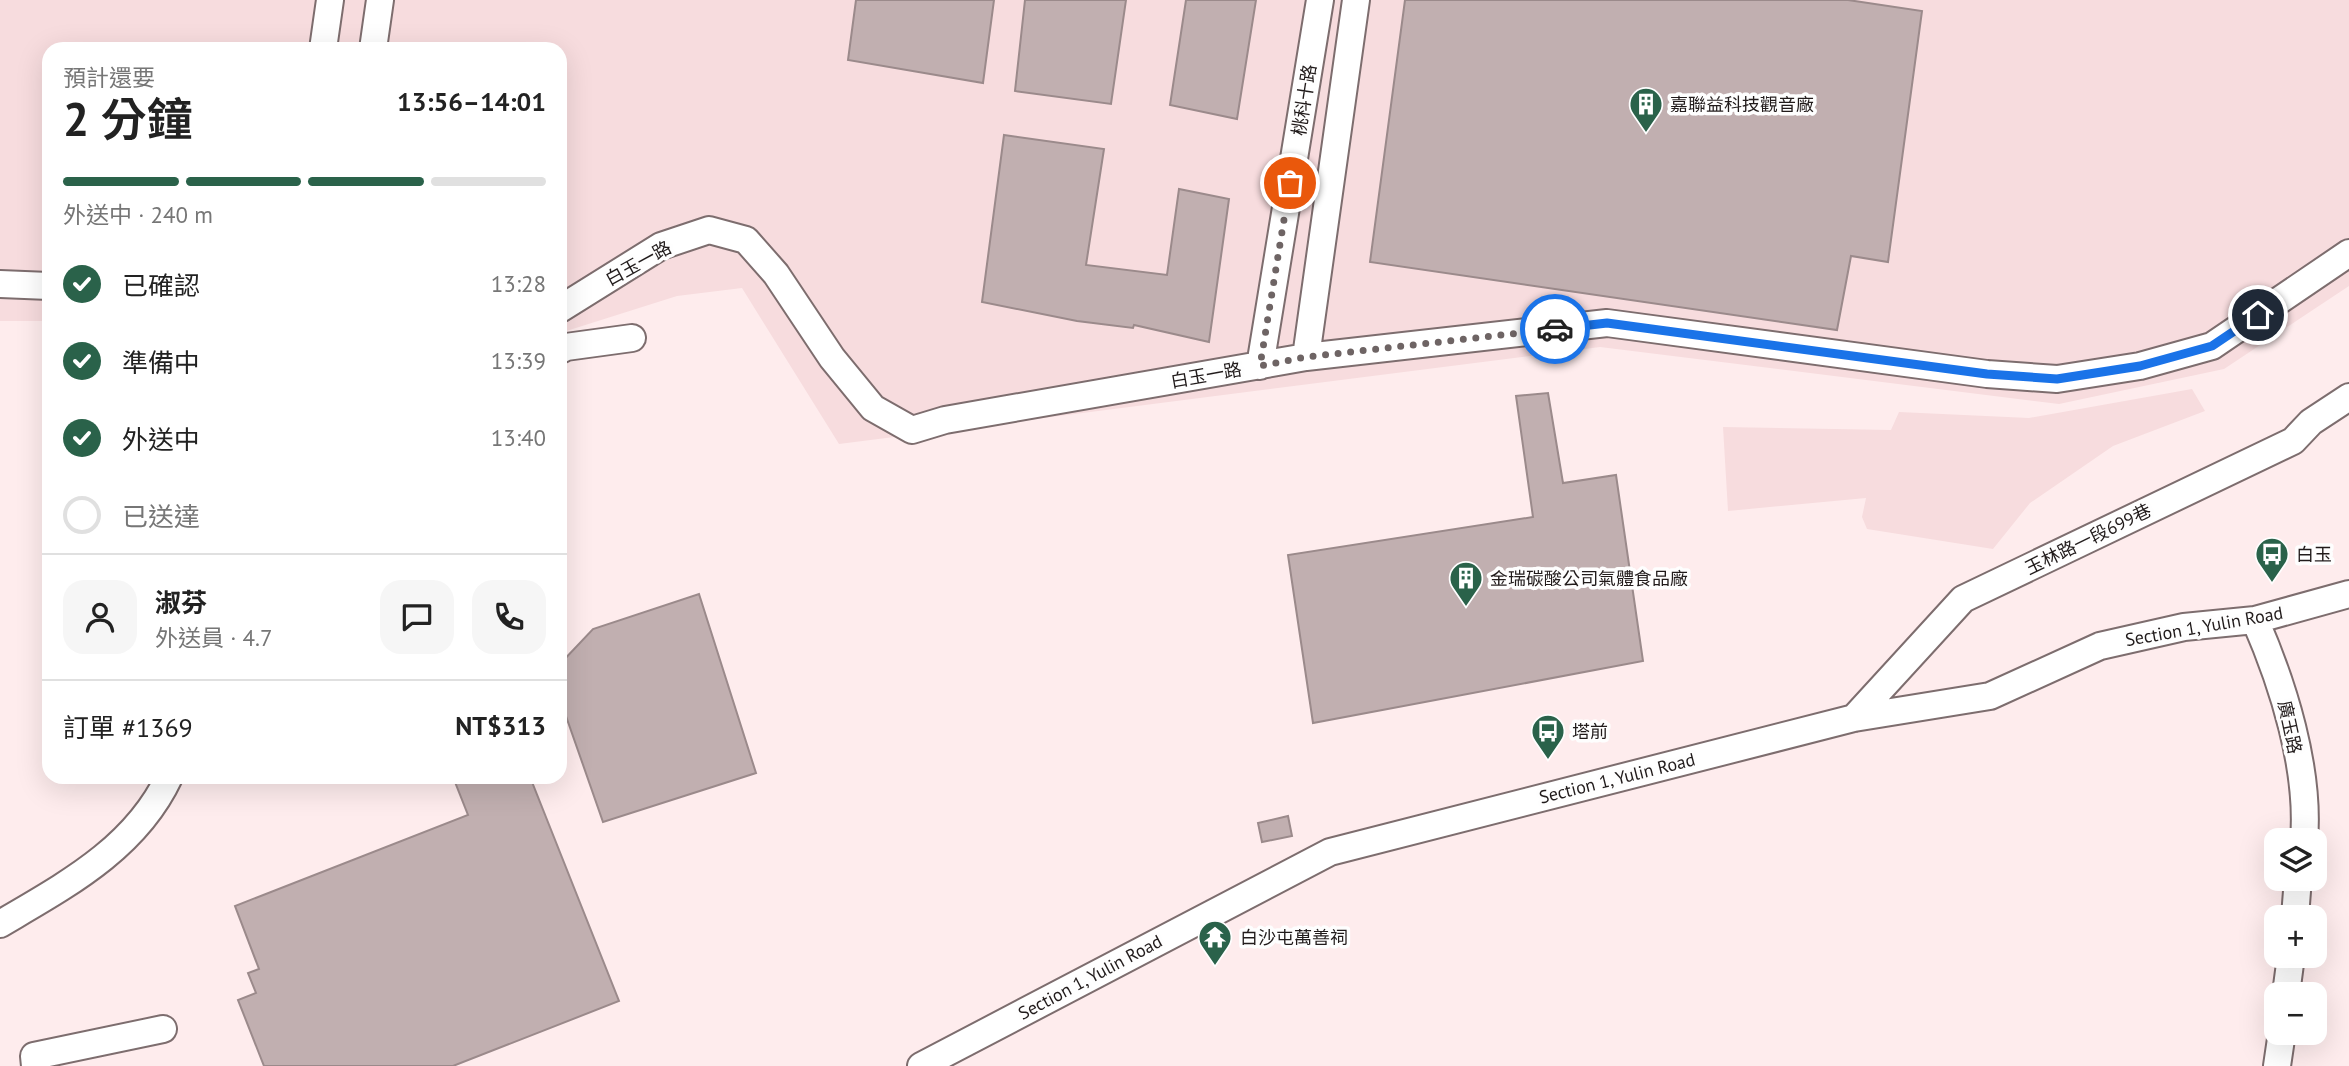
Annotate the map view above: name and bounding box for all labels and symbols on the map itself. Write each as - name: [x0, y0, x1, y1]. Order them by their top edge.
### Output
- street label: 桃科十路: [1287, 63, 1321, 137]
- building icon: 嘉聯益科技觀音廠: [1627, 85, 1665, 134]
- place label: 嘉聯益科技觀音廠: [1670, 93, 1814, 116]
- pin: [1260, 153, 1320, 213]
- street label: 白玉一路: [601, 235, 675, 291]
- pin: [2228, 285, 2288, 345]
- courier: [1520, 294, 1590, 364]
- street label: 白玉一路: [1169, 357, 1243, 393]
- street label: 玉林路一段699巷: [2021, 499, 2155, 579]
- bus stop icon: 白玉: [2253, 535, 2291, 584]
- place label: 白玉: [2296, 543, 2332, 566]
- building icon: 金瑞碳酸公司氣體食品廠: [1447, 559, 1485, 608]
- place label: 金瑞碳酸公司氣體食品廠: [1490, 567, 1688, 590]
- street label: Section 1, Yulin Road: [2123, 601, 2285, 651]
- street label: 廣玉路: [2273, 698, 2307, 756]
- bus stop icon: 塔前: [1529, 712, 1567, 761]
- place label: 塔前: [1572, 720, 1608, 743]
- street label: Section 1, Yulin Road: [1537, 748, 1697, 808]
- temple icon: 白沙屯萬善祠: [1196, 918, 1234, 967]
- place label: 白沙屯萬善祠: [1240, 926, 1348, 949]
- street label: Section 1, Yulin Road: [1014, 929, 1166, 1025]

